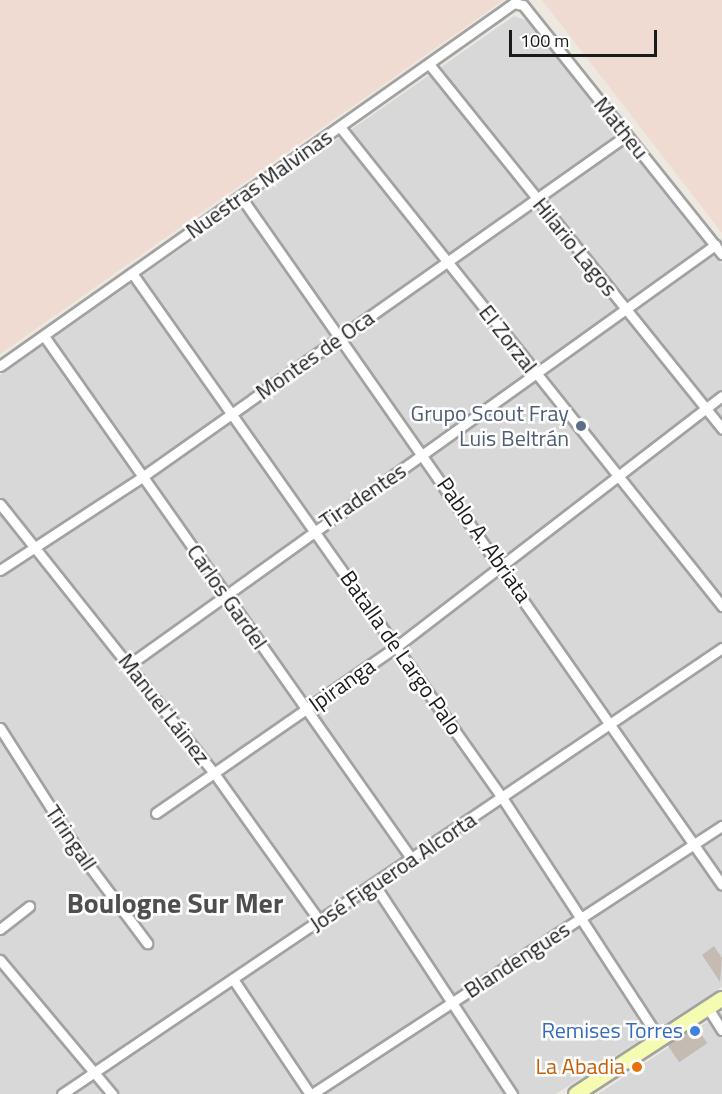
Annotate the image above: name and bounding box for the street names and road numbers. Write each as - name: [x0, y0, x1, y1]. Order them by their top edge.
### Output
- street label: Matheu: [588, 92, 654, 164]
- street label: Nuestras Malvinas: [181, 124, 337, 244]
- street label: Hilario Lagos: [527, 192, 623, 302]
- street label: El Zorzal: [473, 300, 543, 378]
- street label: Montes de Oca: [251, 305, 379, 405]
- street label: Tiradentes: [315, 457, 411, 535]
- street label: Pablo A. Abriata: [431, 472, 537, 608]
- street label: Carlos Gardel: [181, 539, 273, 655]
- street label: Batalla de Largo Palo: [334, 566, 468, 740]
- street label: Manuel Láinez: [113, 648, 215, 770]
- street label: Ipiranga: [304, 653, 380, 717]
- street label: Tiringall: [40, 800, 102, 876]
- street label: José Figueroa Alcorta: [305, 807, 481, 937]
- street label: Blandengues: [459, 916, 575, 1004]

